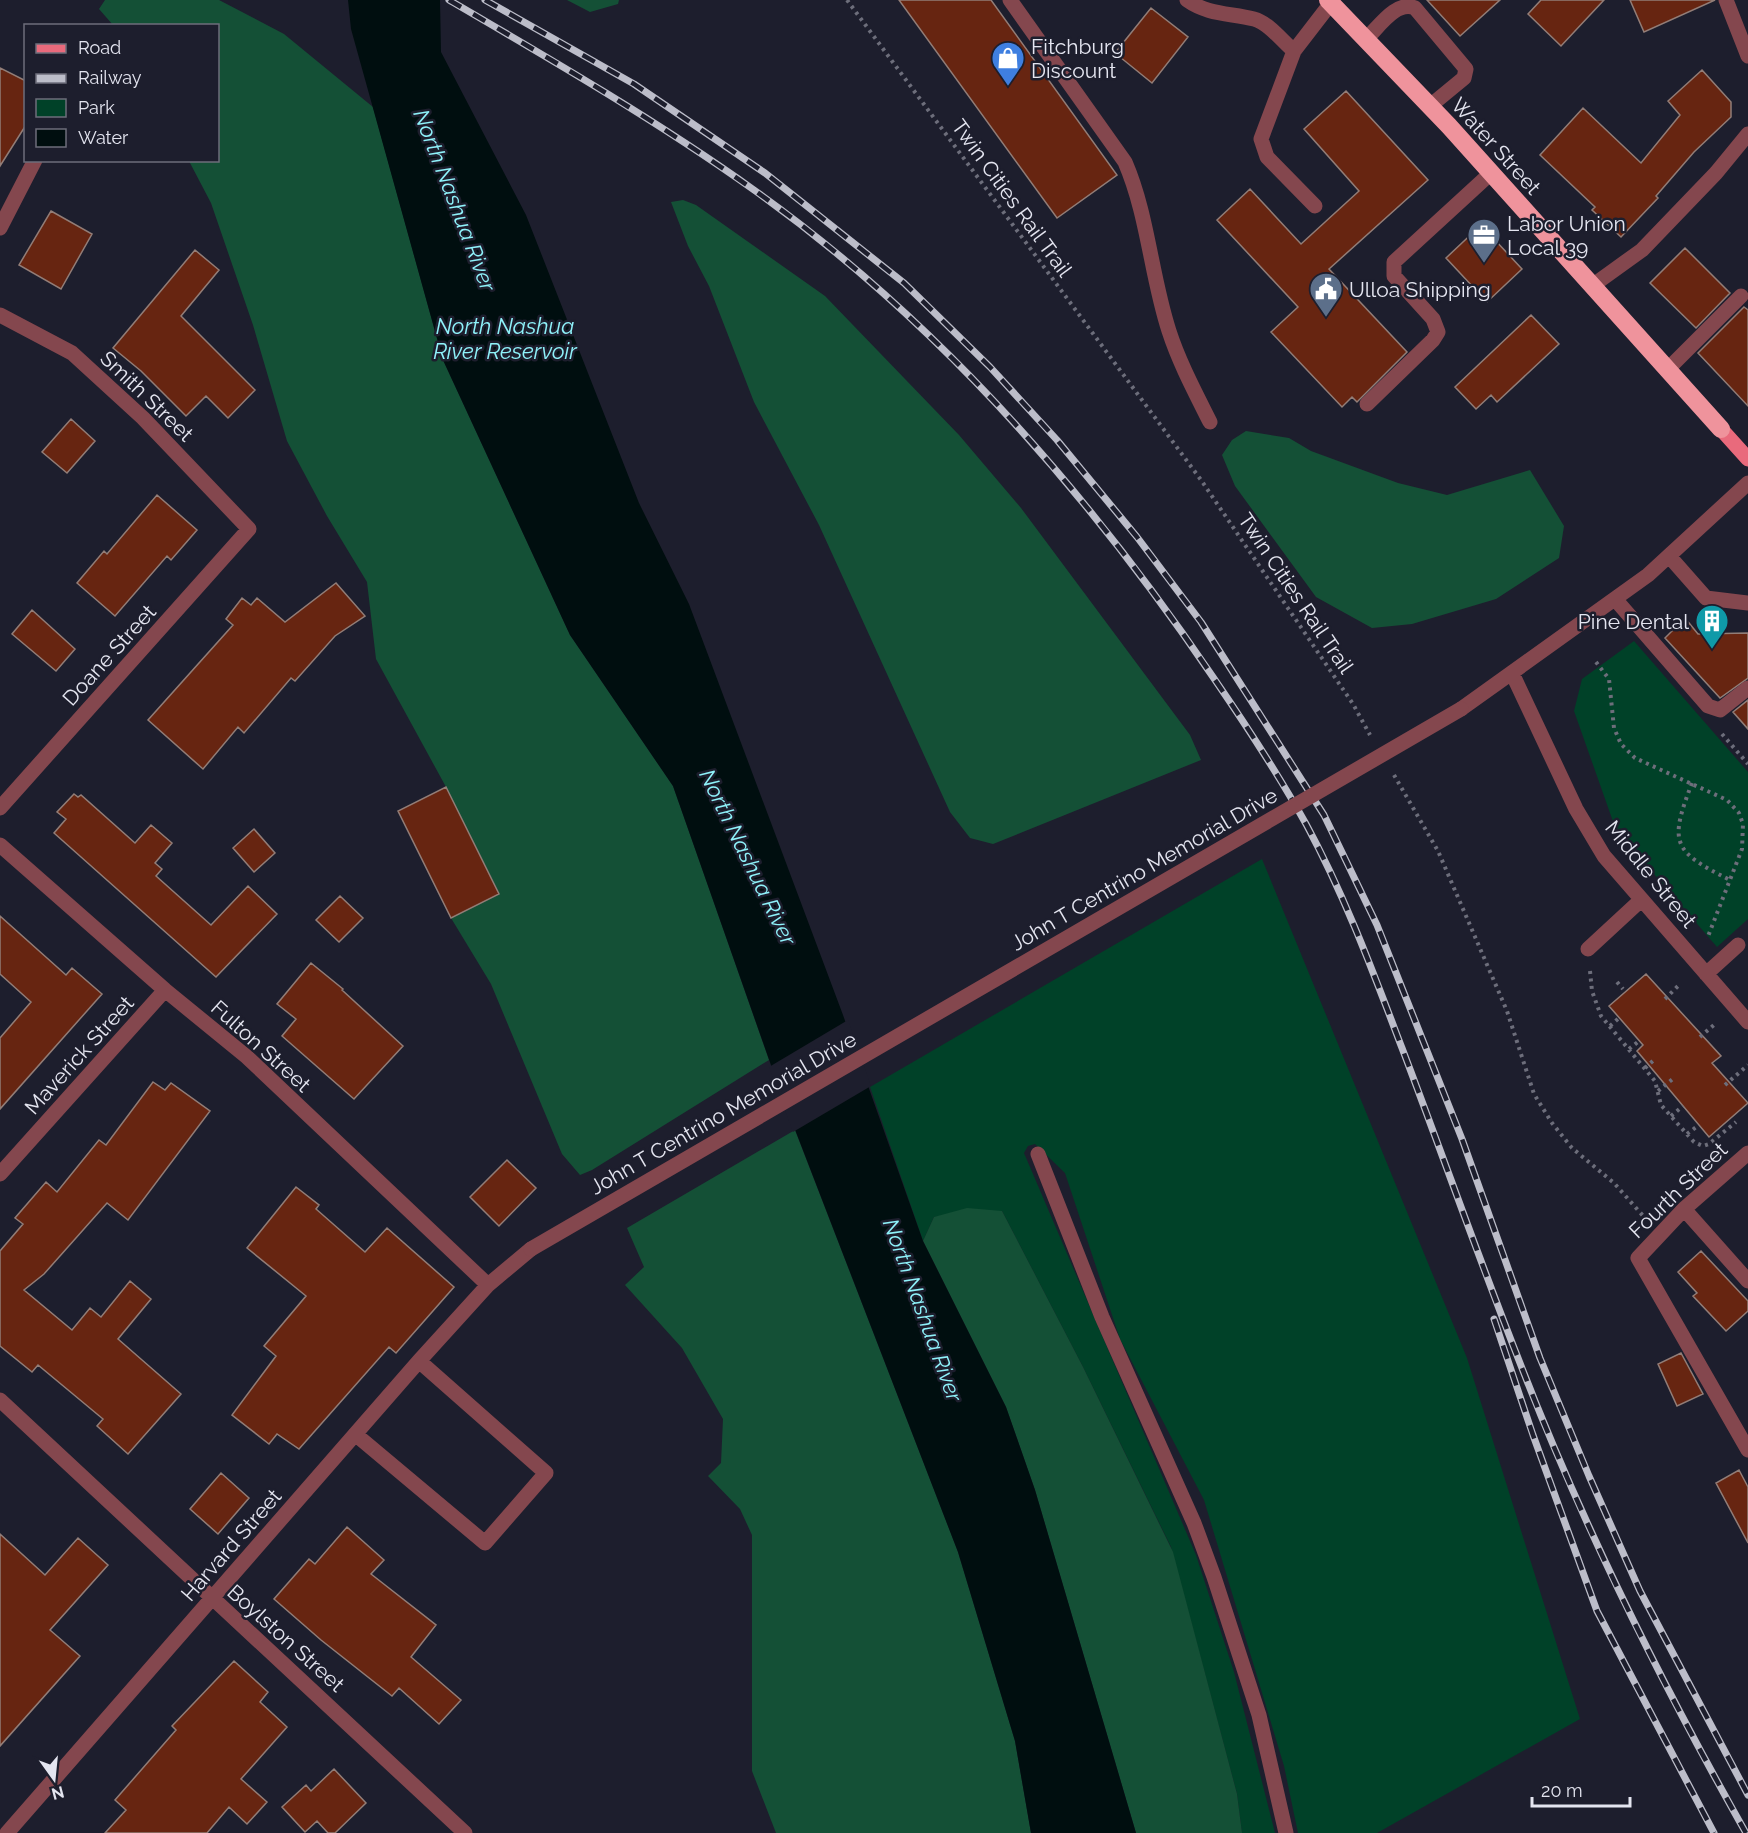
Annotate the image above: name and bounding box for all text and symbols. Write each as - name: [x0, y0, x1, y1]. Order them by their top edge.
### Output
- legend: [24, 24, 219, 162]
- place label: Fitchburg Discount: [1031, 34, 1124, 83]
- text: Road: [78, 37, 121, 58]
- shop icon: Fitchburg Discount: [990, 40, 1026, 87]
- text: Railway: [78, 67, 142, 88]
- street label: Water Street: [1446, 92, 1546, 200]
- text: Park: [78, 97, 115, 118]
- water label: North Nashua River: [408, 106, 502, 296]
- street label: Twin Cities Rail Trail: [947, 115, 1078, 282]
- text: Water: [78, 127, 129, 148]
- place label: Labor Union Local 39: [1507, 211, 1626, 260]
- office icon: Labor Union Local 39: [1466, 217, 1502, 264]
- public building icon: Ulloa Shipping: [1308, 271, 1344, 318]
- place label: Ulloa Shipping: [1349, 277, 1491, 302]
- water label: North Nashua River Reservoir: [433, 313, 578, 364]
- street label: Smith Street: [95, 346, 199, 446]
- street label: Twin Cities Rail Trail: [1233, 508, 1359, 678]
- street label: Doane Street: [57, 599, 161, 711]
- building icon: Pine Dental: [1694, 603, 1730, 650]
- place label: Pine Dental: [1578, 609, 1689, 634]
- water label: North Nashua River: [694, 765, 802, 950]
- street label: John T Centrino Memorial Drive: [1006, 782, 1282, 956]
- street label: Middle Street: [1600, 815, 1702, 933]
- street label: Maverick Street: [19, 991, 139, 1119]
- street label: Fulton Street: [206, 995, 316, 1097]
- street label: John T Centrino Memorial Drive: [585, 1026, 861, 1200]
- street label: Fourth Street: [1624, 1137, 1732, 1243]
- water label: North Nashua River: [878, 1215, 969, 1406]
- street label: Harvard Street: [176, 1484, 286, 1606]
- street label: Boylston Street: [222, 1579, 350, 1697]
- north arrow: [24, 1749, 84, 1809]
- scale bar: [1532, 1770, 1630, 1808]
- text: 20 m: [1541, 1780, 1583, 1801]
- text: N: [49, 1782, 66, 1804]

